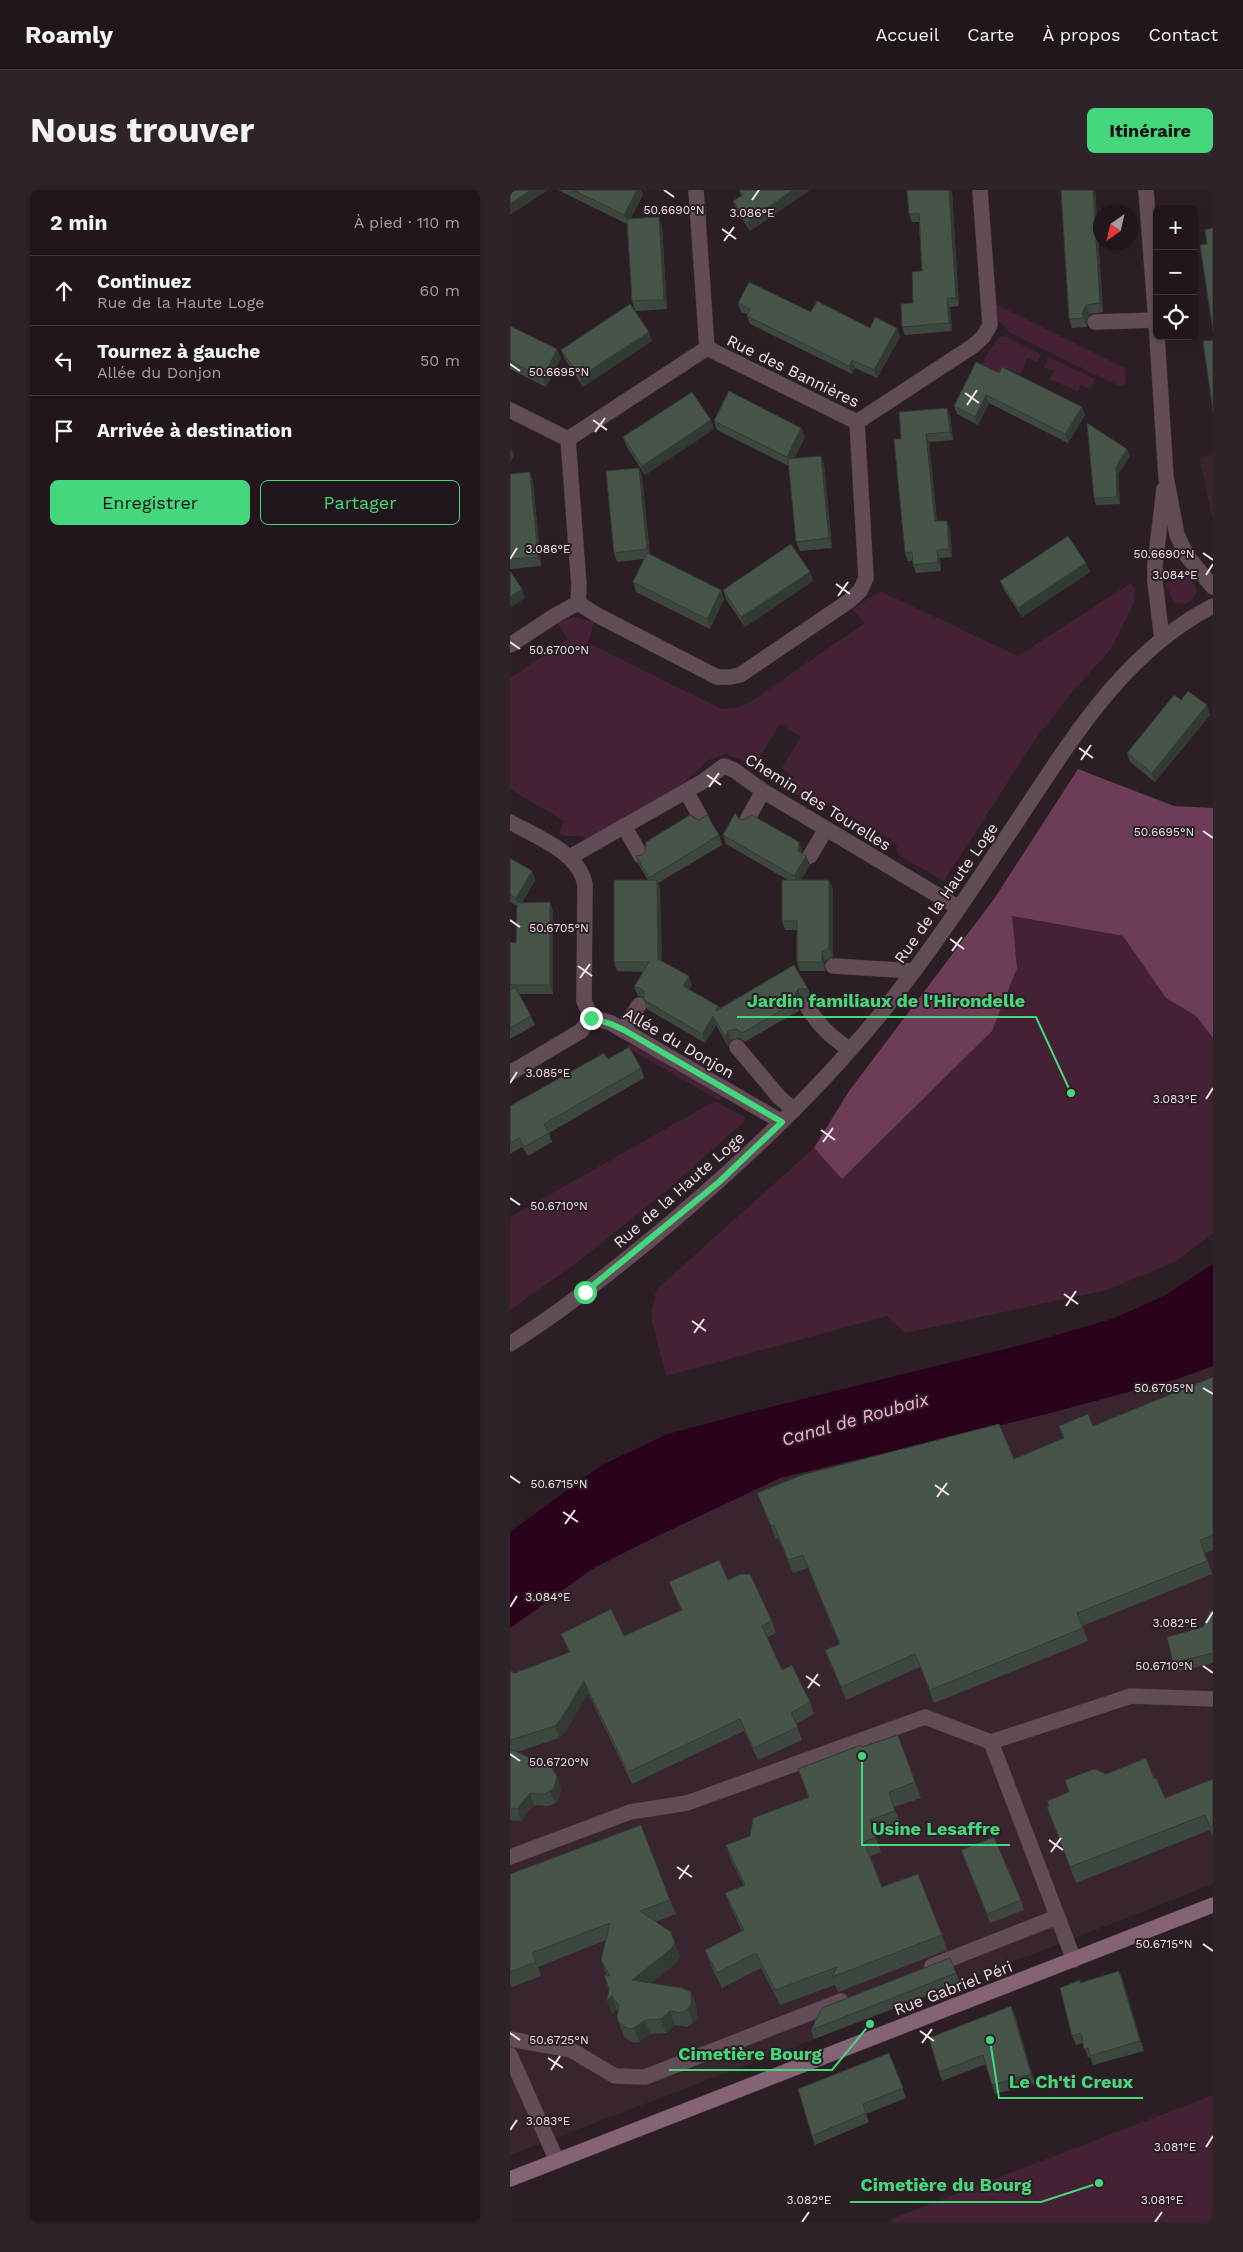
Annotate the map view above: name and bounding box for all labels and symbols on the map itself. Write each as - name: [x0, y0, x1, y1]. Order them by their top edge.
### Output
- text: 50.6690°N: [644, 203, 704, 217]
- north arrow: [1093, 205, 1138, 250]
- text: 3.086°E: [729, 206, 775, 220]
- street label: Rue des Bannières: [724, 331, 862, 411]
- text: 50.6695°N: [529, 365, 589, 379]
- text: 3.086°E: [525, 542, 571, 556]
- text: 50.6690°N: [1134, 547, 1194, 561]
- text: 3.084°E: [1152, 568, 1198, 582]
- text: 50.6700°N: [529, 643, 589, 657]
- street label: Chemin des Tourelles: [742, 749, 894, 855]
- street label: Rue de la Haute Loge: [890, 819, 1002, 967]
- text: 50.6695°N: [1134, 825, 1194, 839]
- text: 50.6705°N: [529, 921, 589, 935]
- callout: Jardin familiaux de l'Hirondelle: [737, 984, 1036, 1017]
- text: Jardin familiaux de l'Hirondelle: [747, 990, 1025, 1011]
- street label: Allée du Donjon: [620, 1004, 738, 1082]
- route end: [580, 1007, 603, 1030]
- text: 3.085°E: [526, 1066, 571, 1080]
- text: 3.083°E: [1153, 1092, 1198, 1106]
- street label: Rue de la Haute Loge: [610, 1128, 748, 1252]
- text: 50.6710°N: [530, 1199, 588, 1213]
- route start: [574, 1281, 597, 1304]
- text: 50.6705°N: [1134, 1381, 1194, 1395]
- water label: Canal de Roubaix: [779, 1388, 932, 1450]
- text: 50.6715°N: [530, 1477, 588, 1491]
- text: 3.084°E: [525, 1590, 571, 1604]
- text: 3.082°E: [1153, 1616, 1198, 1630]
- text: 50.6710°N: [1135, 1659, 1193, 1673]
- text: 50.6720°N: [529, 1755, 589, 1769]
- callout: Usine Lesaffre: [862, 1812, 1010, 1845]
- text: Usine Lesaffre: [872, 1818, 1000, 1839]
- text: 50.6715°N: [1135, 1937, 1193, 1951]
- street label: Rue Gabriel Péri: [891, 1957, 1015, 2019]
- text: 50.6725°N: [529, 2033, 589, 2047]
- callout: Cimetière Bourg: [669, 2037, 832, 2070]
- text: Cimetière Bourg: [678, 2043, 823, 2064]
- callout: Le Ch'ti Creux: [999, 2065, 1143, 2098]
- text: Le Ch'ti Creux: [1009, 2071, 1134, 2092]
- text: 3.083°E: [526, 2114, 571, 2128]
- text: 3.081°E: [1154, 2140, 1197, 2154]
- callout: Cimetière du Bourg: [850, 2169, 1041, 2202]
- text: Cimetière du Bourg: [861, 2174, 1032, 2195]
- text: 3.082°E: [787, 2193, 832, 2207]
- text: 3.081°E: [1141, 2193, 1184, 2207]

